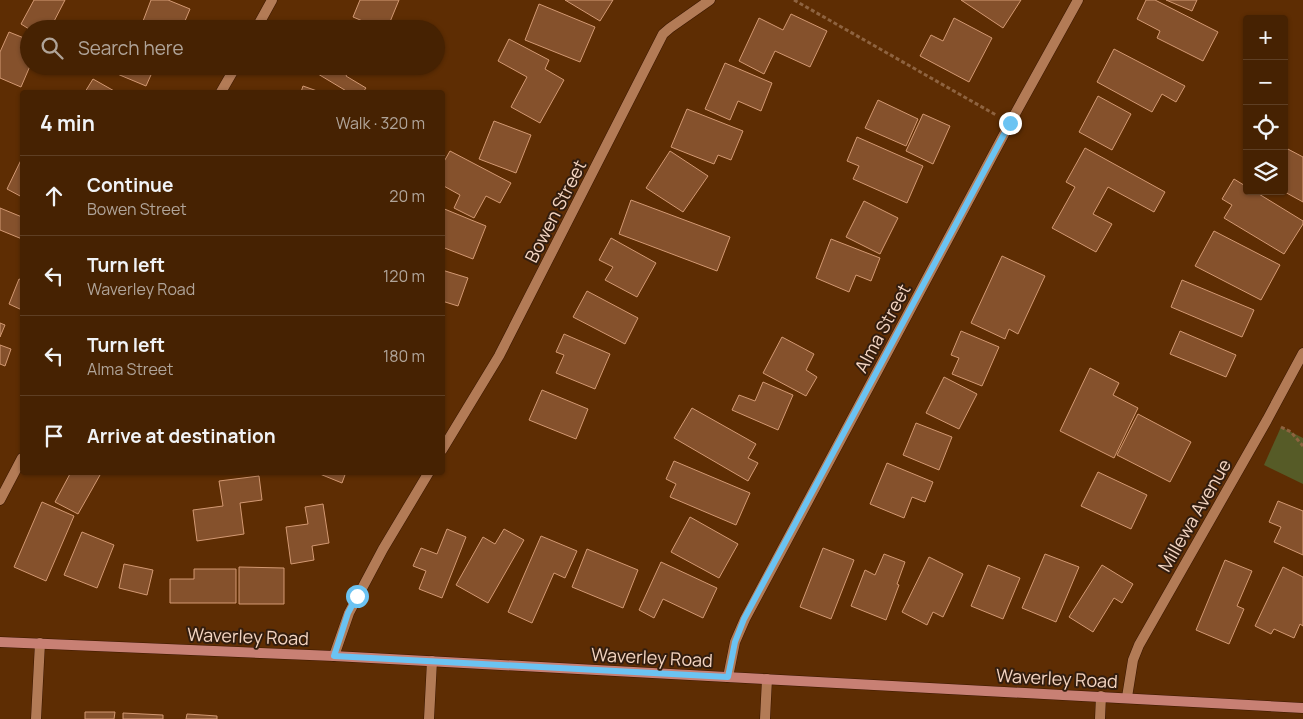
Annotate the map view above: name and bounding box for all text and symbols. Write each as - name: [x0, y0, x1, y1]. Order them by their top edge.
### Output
- map controls: [1243, 15, 1288, 195]
- button: +: [1243, 15, 1288, 60]
- search box: [20, 20, 445, 75]
- icon: search: [38, 34, 66, 62]
- text: Search here: [78, 35, 184, 61]
- button: −: [1243, 60, 1288, 105]
- button: locate: [1243, 105, 1288, 150]
- text: 4 min: [40, 109, 95, 137]
- text: Walk · 320 m: [336, 112, 425, 134]
- route end: [999, 112, 1022, 135]
- button: layers: [1243, 150, 1288, 195]
- street label: Bowen Street: [519, 156, 591, 266]
- text: Continue: [87, 172, 173, 198]
- icon: ahead: [40, 182, 68, 210]
- text: 20 m: [389, 185, 425, 207]
- text: Bowen Street: [87, 198, 187, 220]
- text: Turn left: [87, 252, 165, 278]
- icon: left: [40, 262, 68, 290]
- text: 120 m: [383, 265, 425, 287]
- text: Waverley Road: [87, 278, 195, 300]
- street label: Alma Street: [849, 279, 915, 377]
- text: Turn left: [87, 332, 165, 358]
- icon: left: [40, 342, 68, 370]
- text: 180 m: [383, 345, 425, 367]
- text: Alma Street: [87, 358, 174, 380]
- icon: arrive: [40, 422, 68, 450]
- text: Arrive at destination: [87, 423, 276, 449]
- street label: Millewa Avenue: [1152, 454, 1236, 576]
- route start: [346, 585, 369, 608]
- street label: Waverley Road: [187, 622, 309, 650]
- street label: Waverley Road: [591, 642, 713, 672]
- street label: Waverley Road: [996, 663, 1118, 693]

